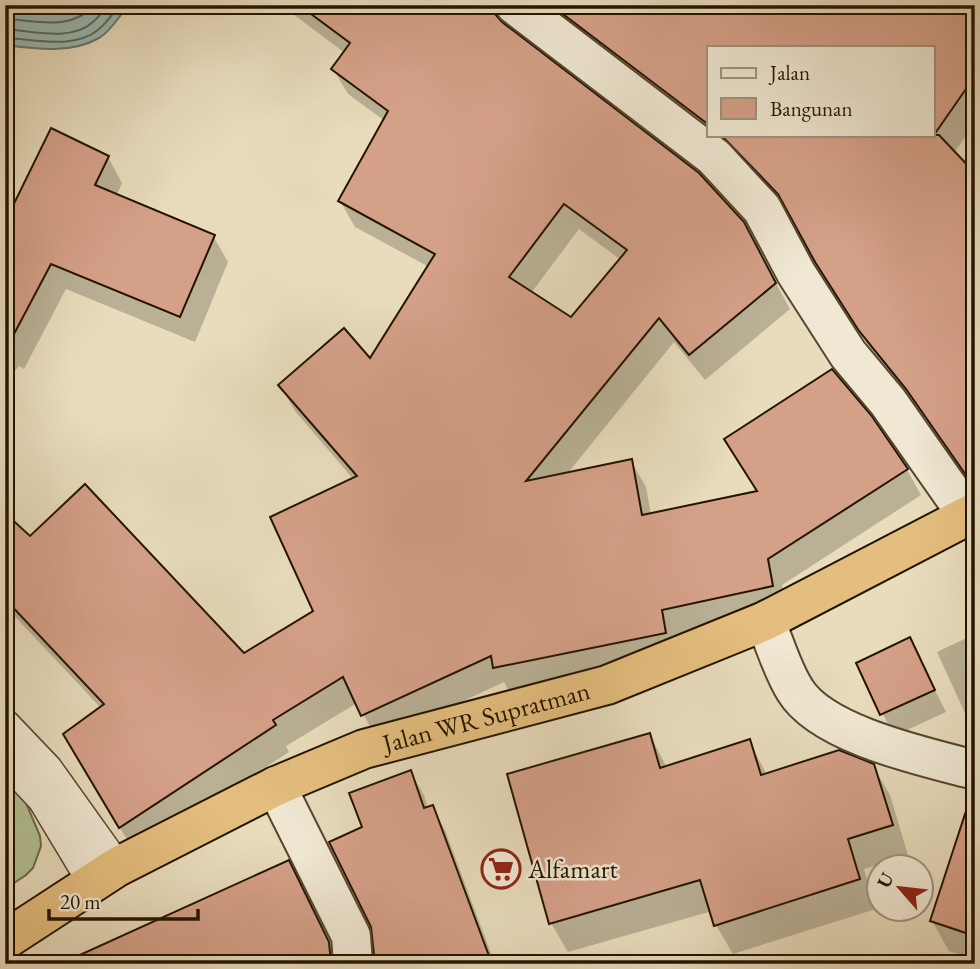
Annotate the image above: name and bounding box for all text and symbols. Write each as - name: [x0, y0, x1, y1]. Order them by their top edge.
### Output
- legend: [707, 46, 934, 136]
- text: Jalan: [768, 59, 810, 86]
- text: Bangunan: [770, 95, 853, 122]
- street label: Jalan WR Supratman: [377, 673, 594, 761]
- supermarket icon: Alfamart: [480, 848, 522, 890]
- place label: Alfamart: [527, 852, 618, 886]
- north arrow: [864, 853, 934, 923]
- text: U: [871, 868, 900, 892]
- scale bar: [49, 878, 198, 922]
- text: 20 m: [60, 888, 101, 915]

